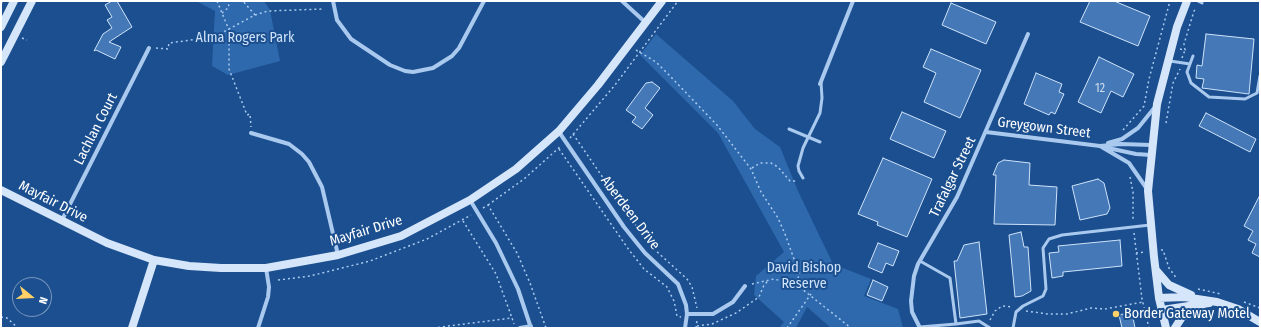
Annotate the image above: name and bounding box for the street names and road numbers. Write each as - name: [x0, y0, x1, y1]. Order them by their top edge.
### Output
- street label: Lachlan Court: [71, 90, 121, 168]
- street label: Greygown Street: [997, 114, 1091, 142]
- street label: Trafalgar Street: [926, 134, 980, 220]
- street label: Aberdeen Drive: [597, 173, 663, 253]
- street label: Mayfair Drive: [16, 177, 90, 227]
- street label: Mayfair Drive: [328, 212, 404, 250]

